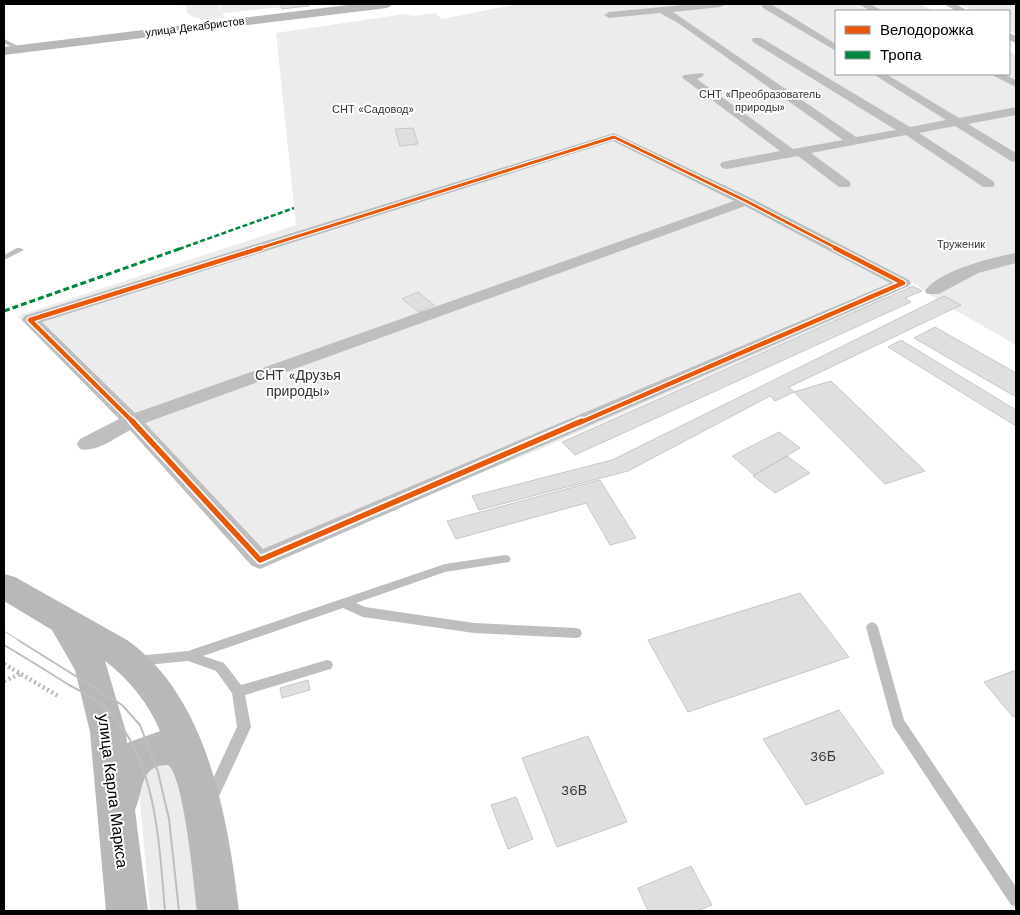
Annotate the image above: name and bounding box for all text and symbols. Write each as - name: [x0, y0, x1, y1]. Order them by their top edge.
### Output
- legend: [835, 10, 1010, 75]
- street label: улица Декабристов: [145, 14, 245, 40]
- text: Велодорожка: [880, 21, 974, 39]
- text: Тропа: [880, 46, 922, 64]
- park label: СНТ «Преобразователь природы»: [699, 88, 821, 114]
- park label: СНТ «Садовод»: [332, 103, 414, 116]
- park label: Труженик: [937, 238, 985, 251]
- park label: СНТ «Друзья природы»: [255, 367, 341, 399]
- street label: улица Карла Маркса: [94, 713, 132, 869]
- house number: 36Б: [810, 748, 836, 764]
- house number: 36В: [561, 782, 587, 798]

